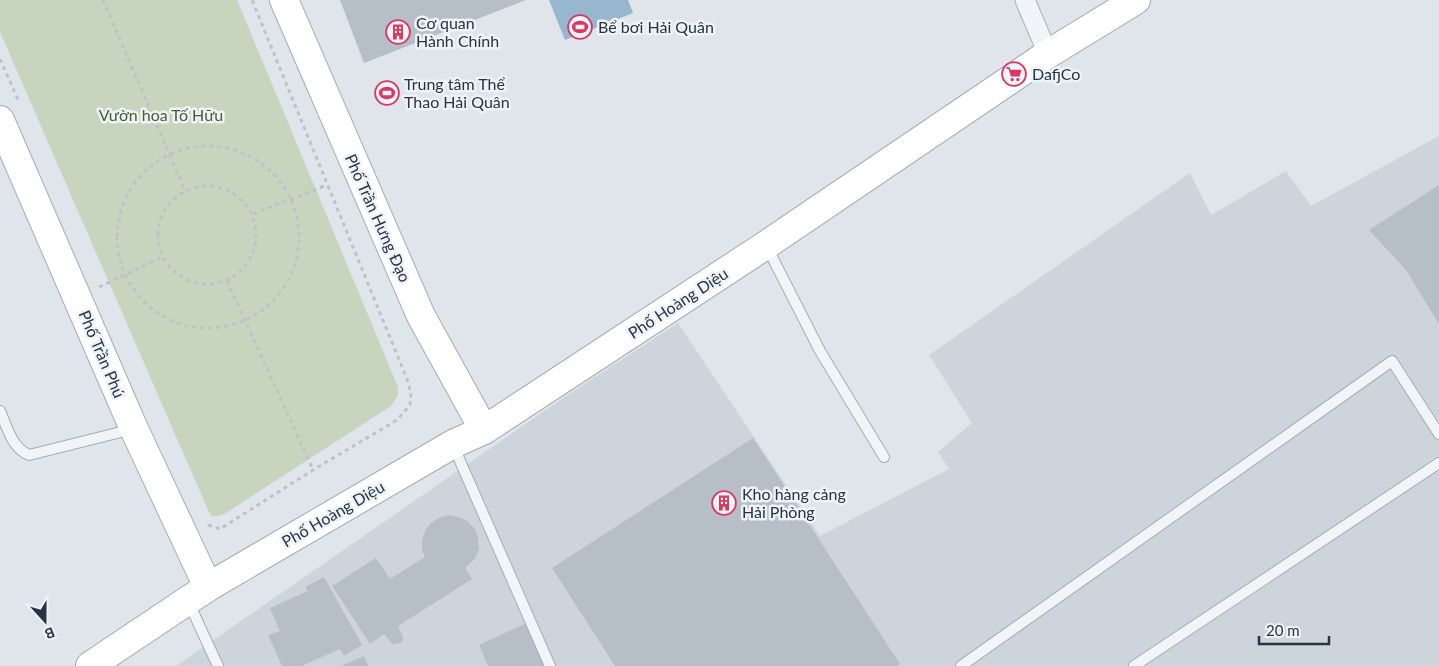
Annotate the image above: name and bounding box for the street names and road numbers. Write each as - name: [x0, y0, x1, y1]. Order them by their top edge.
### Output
- street label: Phố Trần Hưng Đạo: [342, 151, 415, 285]
- street label: Phố Hoàng Diệu: [624, 263, 731, 342]
- street label: Phố Trần Phú: [76, 307, 129, 400]
- street label: Phố Hoàng Diệu: [278, 477, 387, 551]

